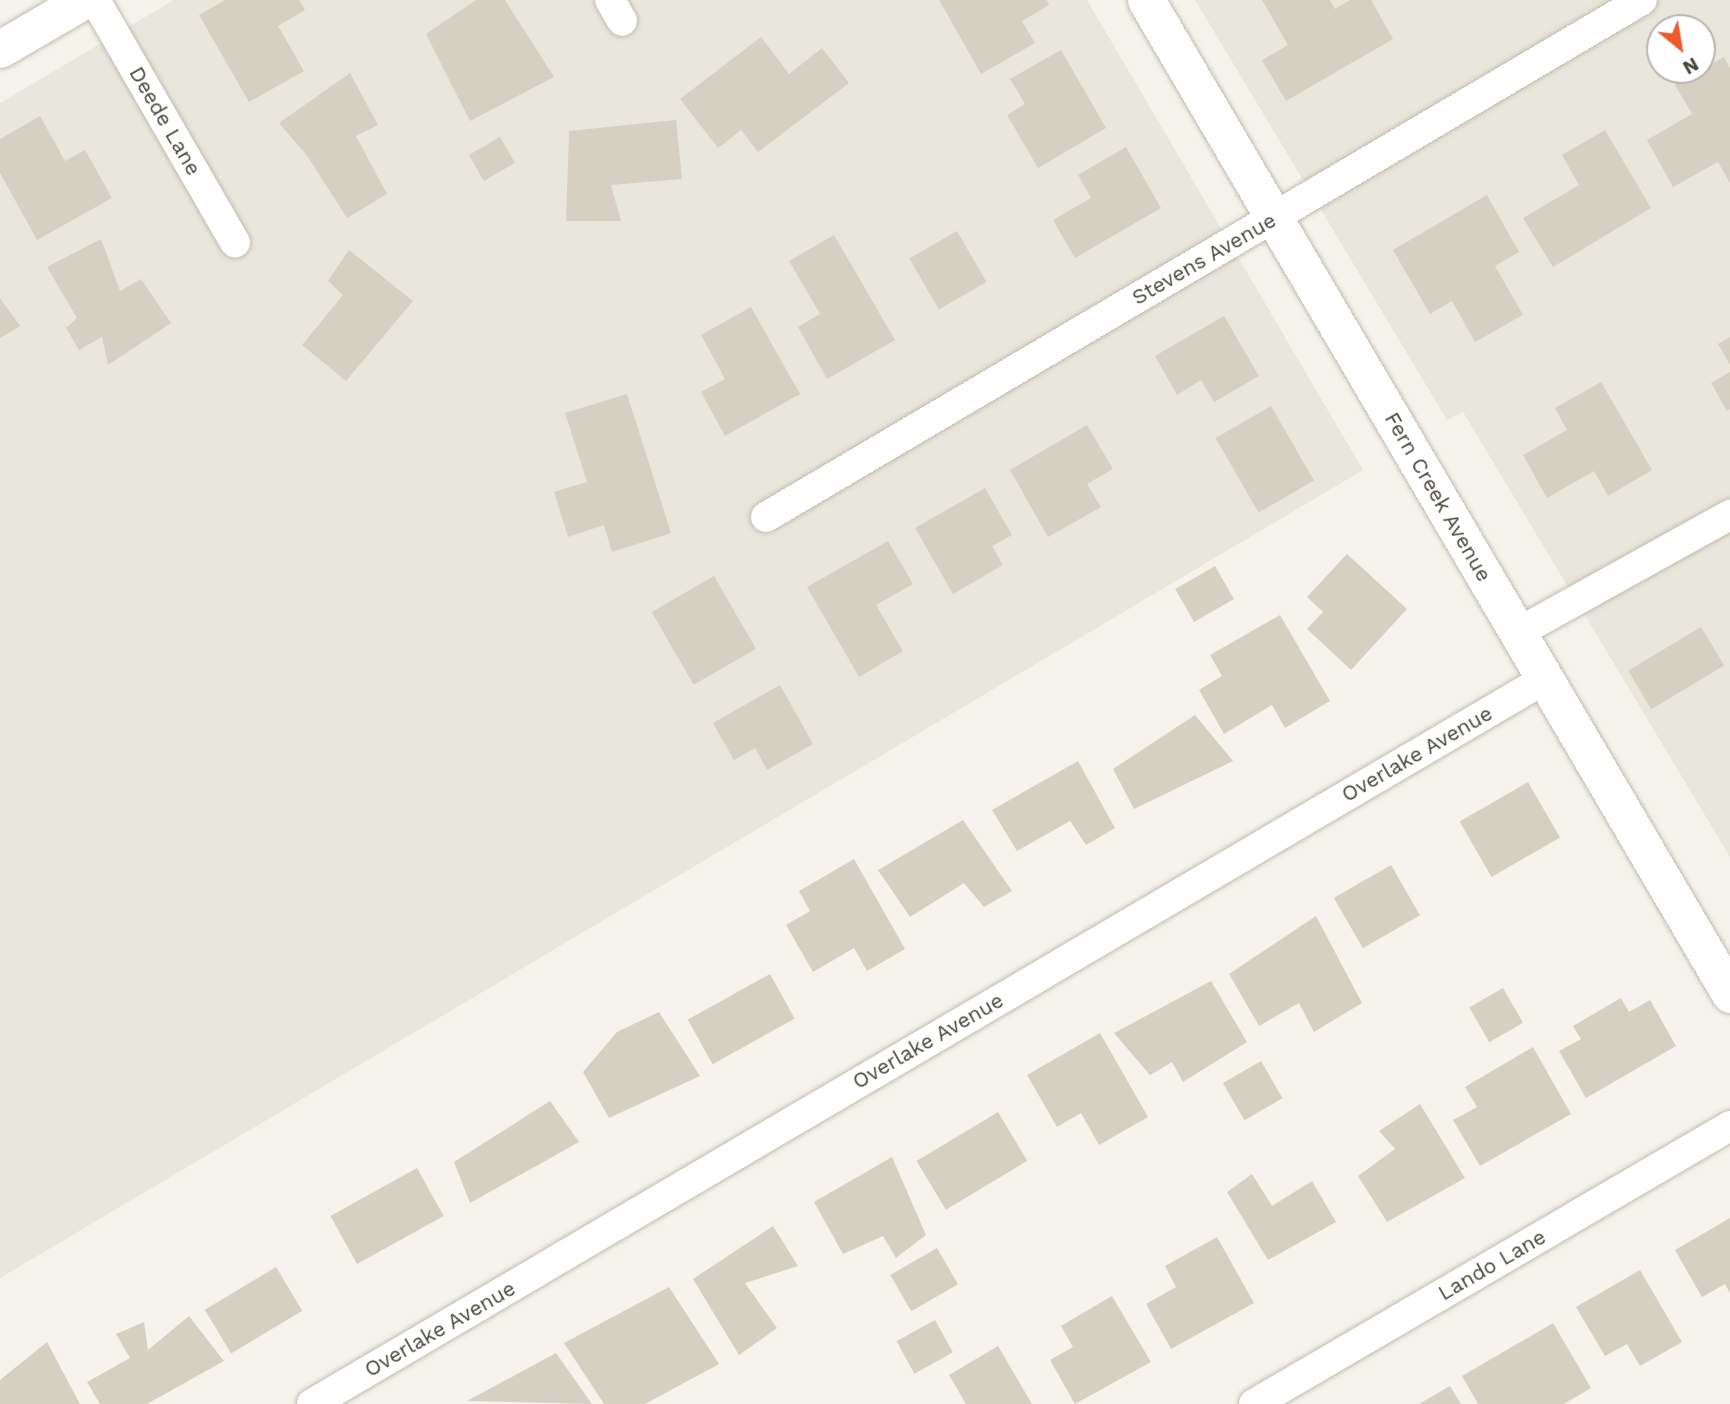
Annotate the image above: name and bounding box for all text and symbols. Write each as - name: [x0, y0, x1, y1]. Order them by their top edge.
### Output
- north arrow: [1646, 14, 1716, 84]
- text: N: [1679, 52, 1703, 79]
- street label: Deede Lane: [124, 62, 206, 180]
- street label: Stevens Avenue: [1127, 207, 1281, 311]
- street label: Fern Creek Avenue: [1379, 407, 1497, 587]
- street label: Overlake Avenue: [1337, 700, 1497, 808]
- street label: Overlake Avenue: [848, 987, 1008, 1095]
- street label: Lando Lane: [1434, 1224, 1550, 1306]
- street label: Overlake Avenue: [360, 1275, 520, 1383]

